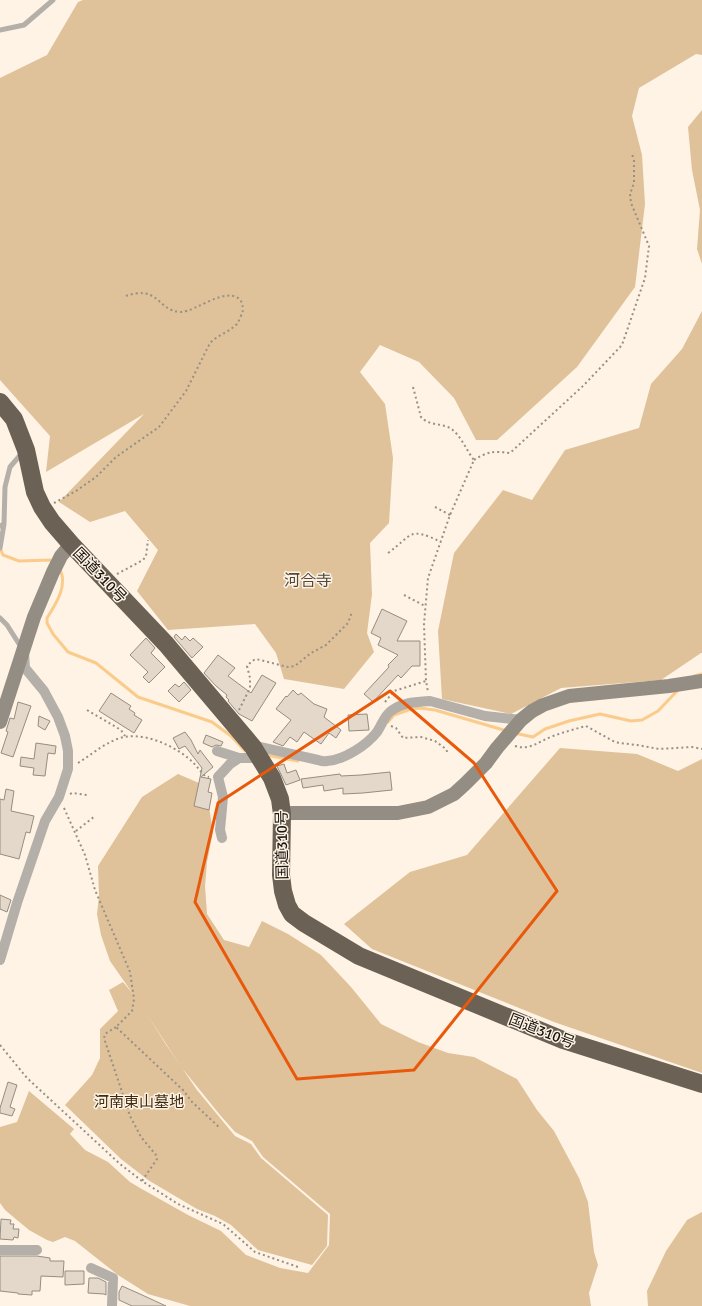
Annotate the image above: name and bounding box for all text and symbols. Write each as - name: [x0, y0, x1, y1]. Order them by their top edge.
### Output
- street label: 国道310号: [69, 544, 131, 606]
- district label: 河合寺: [284, 571, 332, 591]
- street label: 国道310号: [272, 810, 292, 880]
- street label: 国道310号: [506, 1010, 578, 1052]
- park label: 河南東山墓地: [94, 1093, 184, 1111]

